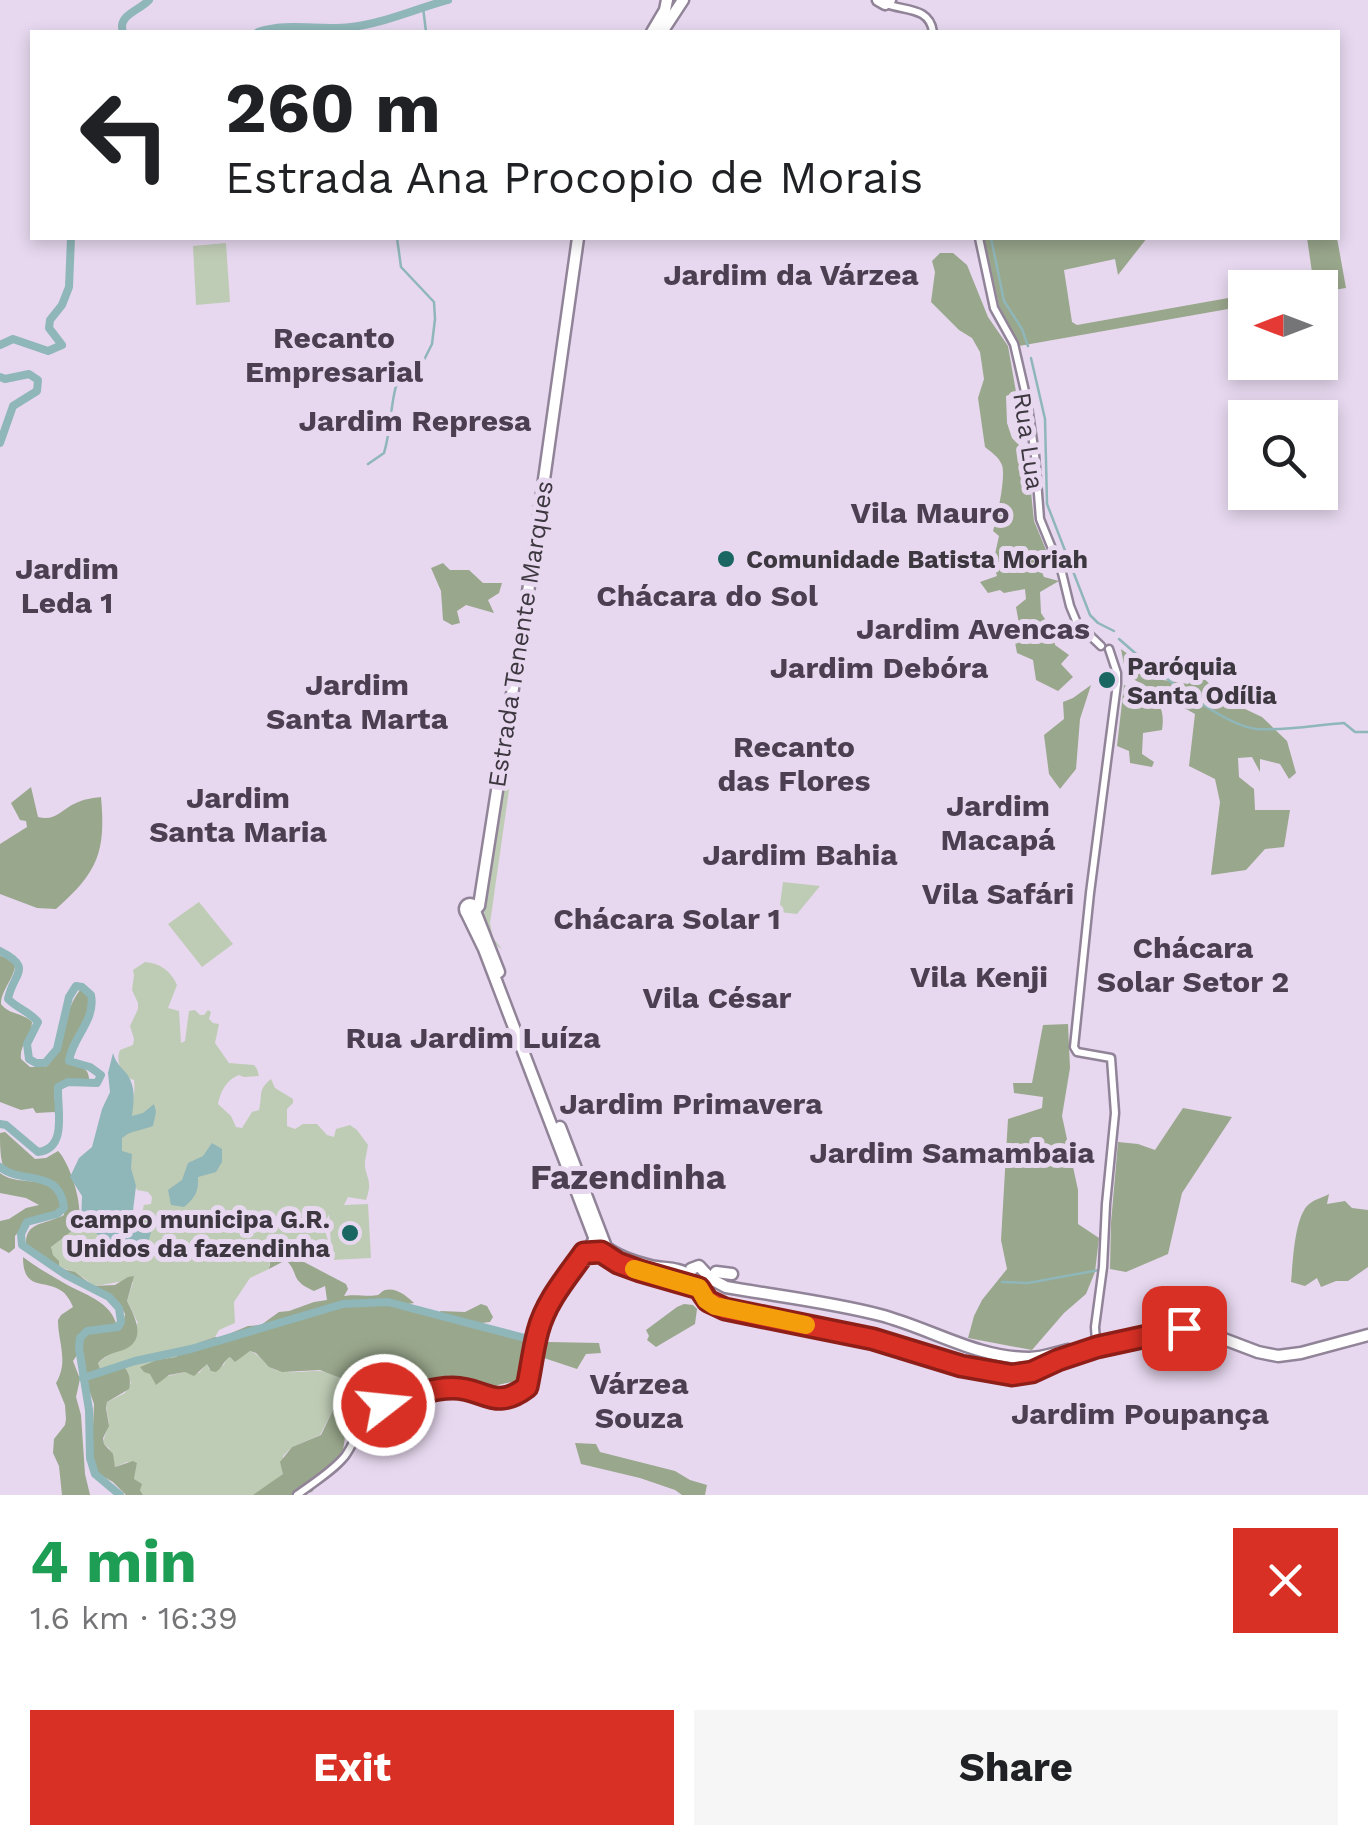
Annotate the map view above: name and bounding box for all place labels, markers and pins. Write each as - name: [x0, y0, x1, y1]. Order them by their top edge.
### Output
- place label: Comunidade Batista Moriah: [746, 545, 1088, 574]
- marker: Comunidade Batista Moriah: [715, 548, 737, 570]
- place label: Paróquia Santa Odília: [1127, 652, 1277, 710]
- marker: Paróquia Santa Odília: [1096, 669, 1118, 691]
- place label: campo municipa G.R. Unidos da fazendinha: [66, 1205, 331, 1263]
- marker: campo municipa G.R. Unidos da fazendinha: [339, 1222, 361, 1244]
- pin: [1142, 1286, 1227, 1371]

